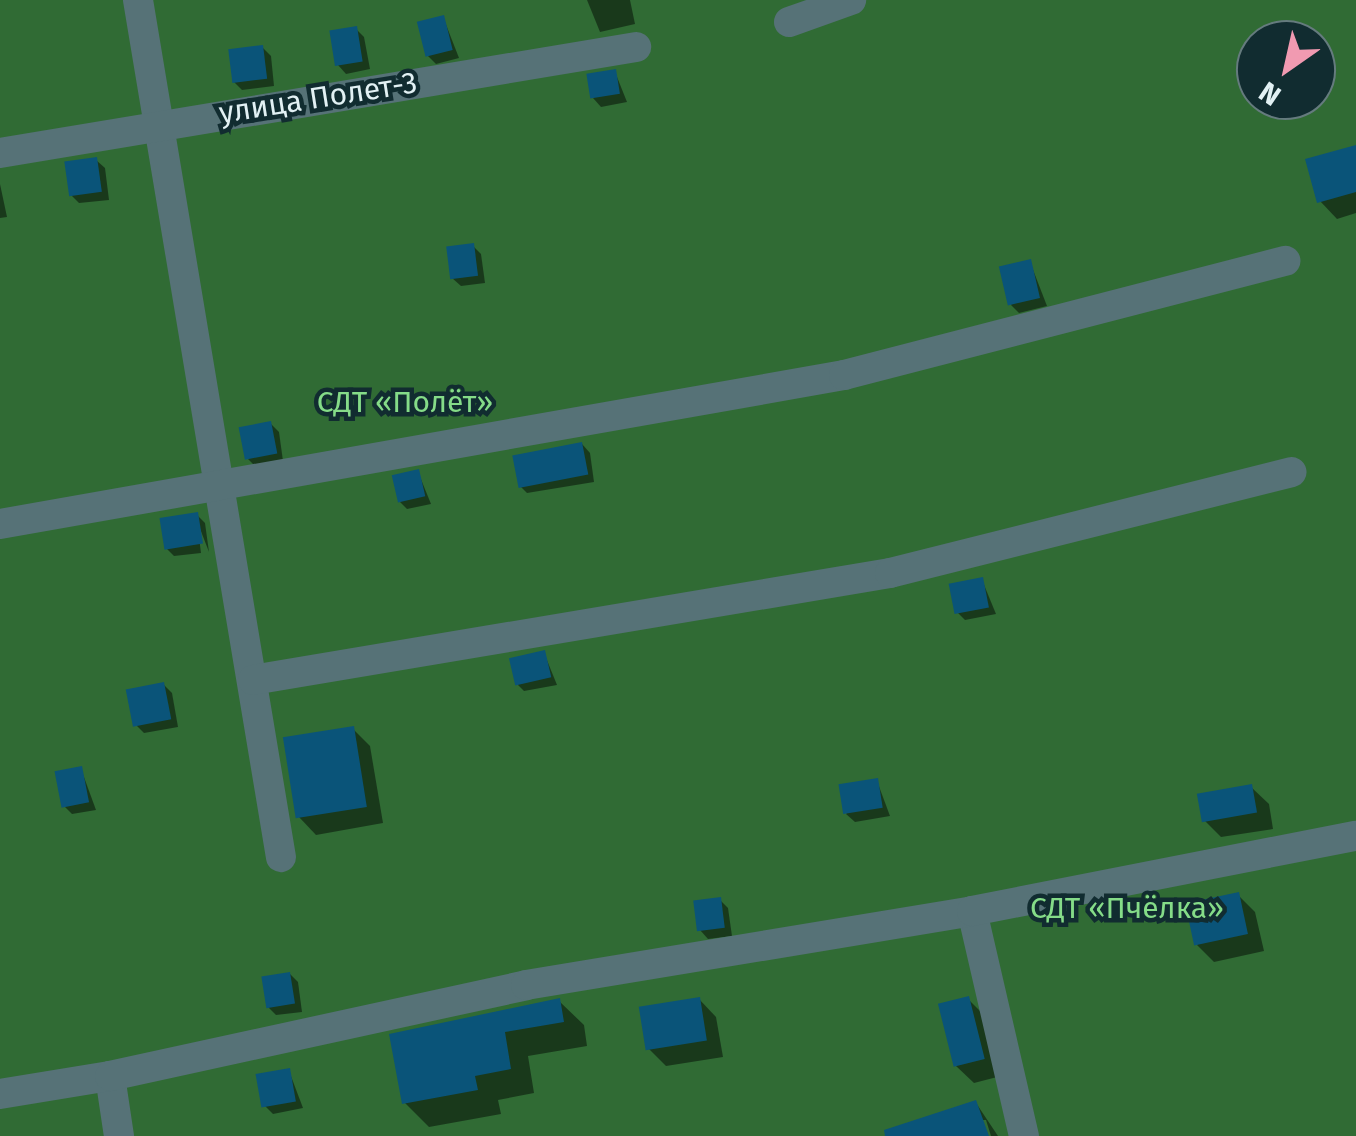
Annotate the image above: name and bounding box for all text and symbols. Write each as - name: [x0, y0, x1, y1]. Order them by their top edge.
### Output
- north arrow: [1236, 20, 1336, 120]
- street label: улица Полет-3: [216, 65, 420, 131]
- text: N: [1253, 75, 1287, 113]
- park label: СДТ «Полёт»: [317, 384, 493, 420]
- park label: СДТ «Пчёлка»: [1030, 890, 1224, 926]

